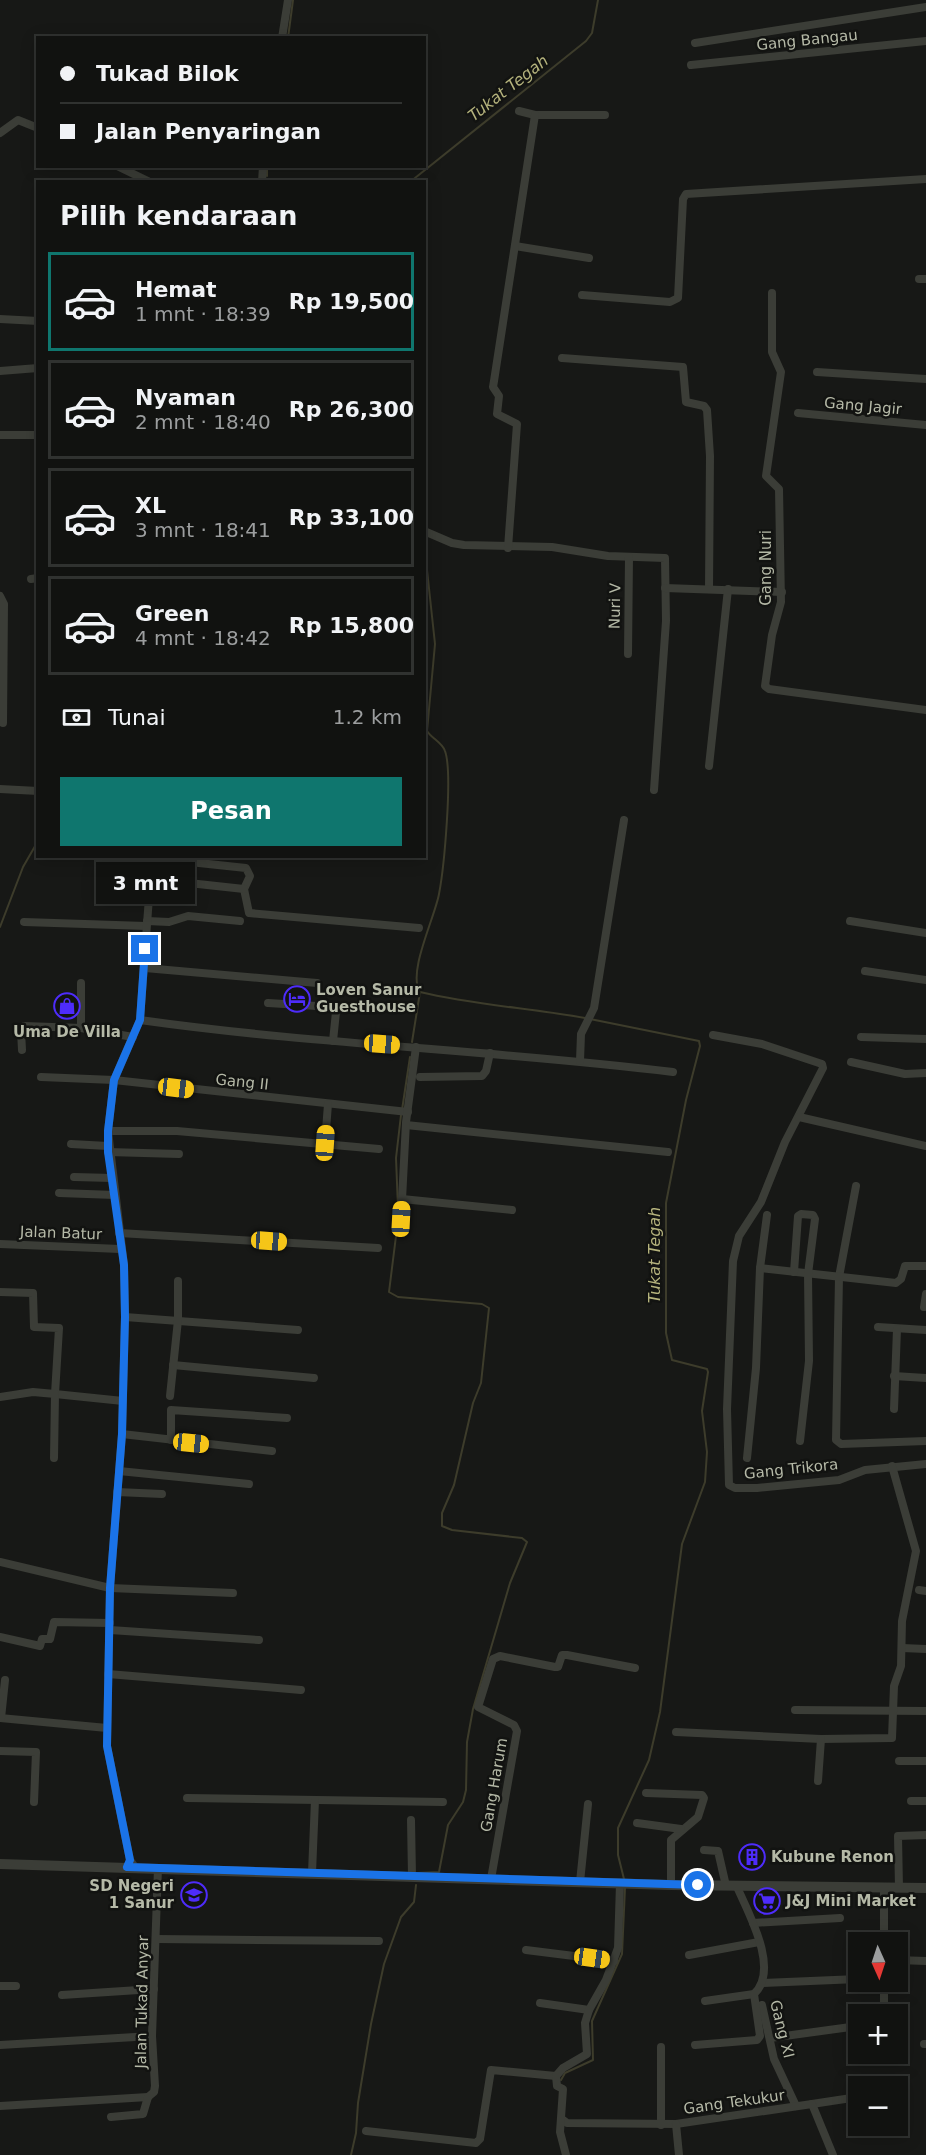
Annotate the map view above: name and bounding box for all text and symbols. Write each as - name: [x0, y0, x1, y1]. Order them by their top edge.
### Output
- street label: Gang Bangau: [755, 26, 859, 54]
- water label: Tukat Tegah: [464, 51, 552, 125]
- text: Tukad Bilok: [96, 61, 239, 86]
- text: Jalan Penyaringan: [96, 119, 321, 144]
- text: Pilih kendaraan: [60, 200, 297, 231]
- icon: car: [63, 275, 117, 329]
- text: Hemat: [135, 277, 217, 302]
- text: Rp 19,500: [289, 289, 414, 314]
- text: 1 mnt · 18:39: [135, 302, 271, 326]
- icon: car: [63, 383, 117, 437]
- text: Nyaman: [135, 385, 236, 410]
- street label: Gang Jagir: [823, 394, 904, 418]
- text: Rp 26,300: [289, 397, 414, 422]
- text: 2 mnt · 18:40: [135, 410, 271, 434]
- icon: car: [63, 491, 117, 545]
- text: XL: [135, 493, 166, 518]
- text: Rp 33,100: [289, 505, 414, 530]
- text: 3 mnt · 18:41: [135, 518, 271, 542]
- street label: Gang Nuri: [757, 530, 775, 606]
- street label: Nuri V: [606, 582, 624, 629]
- icon: car: [63, 599, 117, 653]
- text: Green: [135, 601, 209, 626]
- text: Rp 15,800: [289, 613, 414, 638]
- text: 4 mnt · 18:42: [135, 626, 271, 650]
- icon: cash: [60, 701, 93, 734]
- text: Tunai: [108, 705, 166, 730]
- text: 1.2 km: [333, 705, 402, 729]
- button: Pesan: [60, 777, 402, 846]
- callout: 3 mnt: [96, 862, 195, 904]
- text: 3 mnt: [113, 871, 178, 895]
- route end: [131, 935, 158, 962]
- place label: Loven Sanur Guesthouse: [316, 981, 422, 1016]
- hotel icon: Loven Sanur Guesthouse: [282, 984, 312, 1014]
- shop icon: Uma De Villa: [52, 991, 82, 1021]
- place label: Uma De Villa: [13, 1023, 121, 1041]
- car: [363, 1034, 401, 1054]
- street label: Gang II: [214, 1070, 270, 1094]
- car: [157, 1077, 195, 1099]
- car: [315, 1124, 335, 1162]
- car: [391, 1201, 411, 1237]
- water label: Tukat Tegah: [645, 1207, 664, 1303]
- street label: Jalan Batur: [19, 1223, 103, 1243]
- car: [250, 1231, 288, 1251]
- car: [172, 1432, 210, 1454]
- street label: Gang Trikora: [743, 1455, 839, 1483]
- street label: Gang Harum: [477, 1736, 511, 1834]
- building icon: Kubune Renon: [737, 1842, 767, 1872]
- place label: Kubune Renon: [771, 1848, 894, 1866]
- route start: [684, 1871, 711, 1898]
- place label: SD Negeri 1 Sanur: [89, 1877, 175, 1912]
- school or university icon: SD Negeri 1 Sanur: [179, 1880, 209, 1910]
- supermarket icon: J&J Mini Market: [752, 1886, 782, 1916]
- place label: J&J Mini Market: [785, 1892, 916, 1910]
- north arrow: [848, 1932, 908, 1992]
- map controls: [848, 1932, 908, 2136]
- street label: Jalan Tukad Anyar: [132, 1934, 152, 2070]
- car: [573, 1947, 611, 1969]
- street label: Gang XI: [766, 1998, 798, 2060]
- button: +: [848, 2004, 908, 2064]
- button: −: [848, 2076, 908, 2136]
- street label: Gang Tekukur: [682, 2086, 787, 2118]

